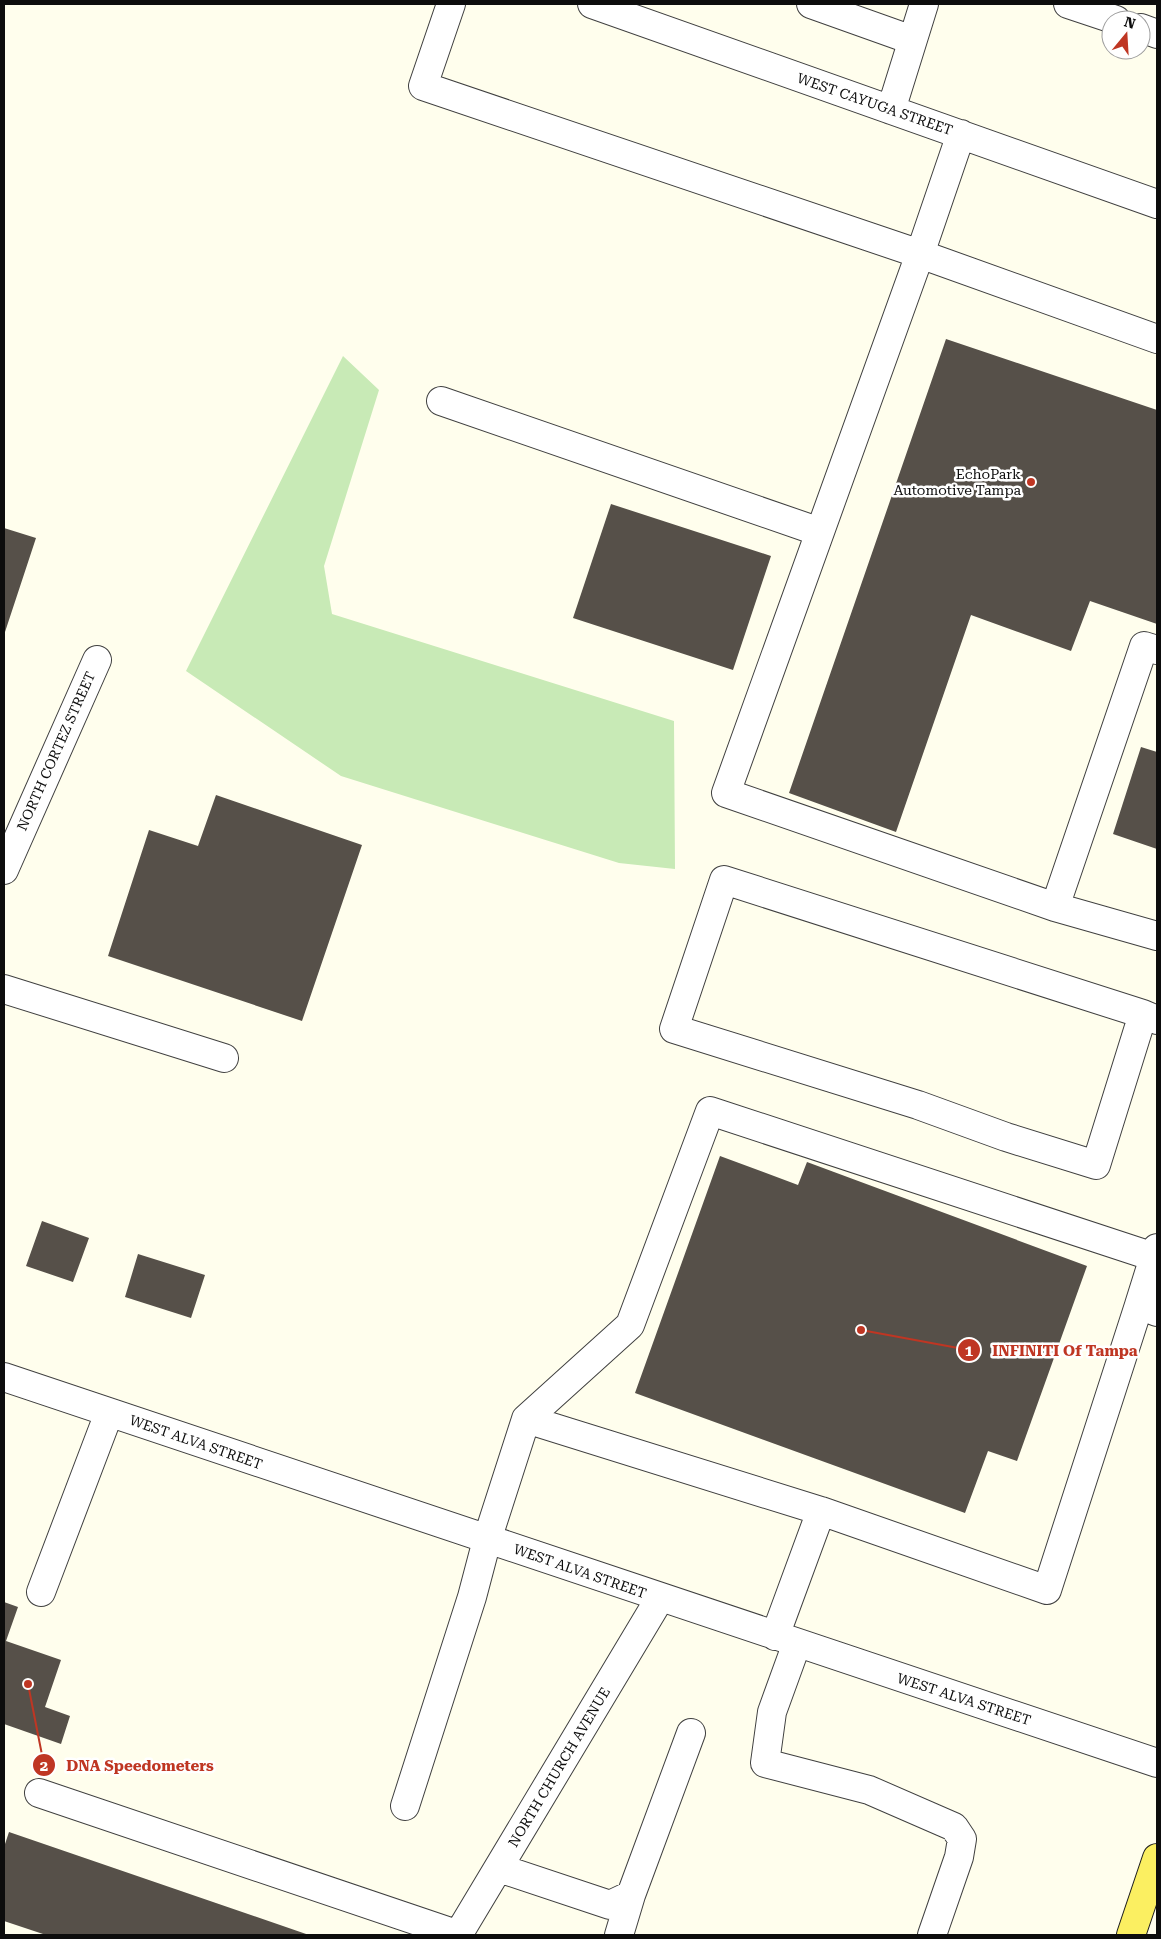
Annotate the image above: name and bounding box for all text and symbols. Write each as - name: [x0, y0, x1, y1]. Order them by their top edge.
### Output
- north arrow: [1101, 10, 1151, 60]
- text: N: [1122, 13, 1138, 32]
- street label: WEST CAYUGA STREET: [795, 70, 955, 138]
- place label: EchoPark Automotive Tampa: [893, 466, 1021, 498]
- marker: EchoPark Automotive Tampa: [1025, 476, 1037, 488]
- street label: NORTH CORTEZ STREET: [14, 669, 98, 833]
- callout: INFINITI Of Tampa: [957, 1335, 1147, 1365]
- text: 1: [965, 1342, 974, 1360]
- text: INFINITI Of Tampa: [992, 1342, 1138, 1360]
- street label: WEST ALVA STREET: [127, 1412, 265, 1472]
- street label: WEST ALVA STREET: [511, 1541, 649, 1601]
- street label: WEST ALVA STREET: [895, 1670, 1033, 1728]
- street label: NORTH CHURCH AVENUE: [505, 1684, 613, 1850]
- callout: DNA Speedometers: [31, 1750, 224, 1780]
- text: 2: [40, 1757, 48, 1775]
- text: DNA Speedometers: [66, 1757, 214, 1775]

